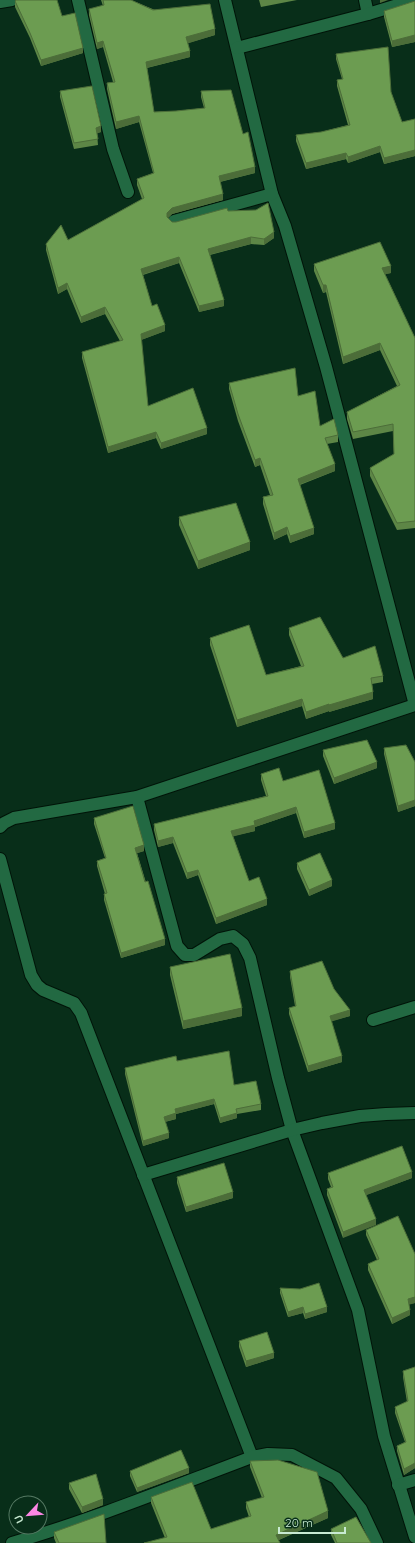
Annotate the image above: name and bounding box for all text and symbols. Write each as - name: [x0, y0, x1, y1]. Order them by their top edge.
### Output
- north arrow: [8, 1495, 48, 1535]
- scale bar: [279, 1509, 345, 1535]
- text: U: [11, 1513, 27, 1526]
- text: 20 m: [285, 1515, 313, 1530]

